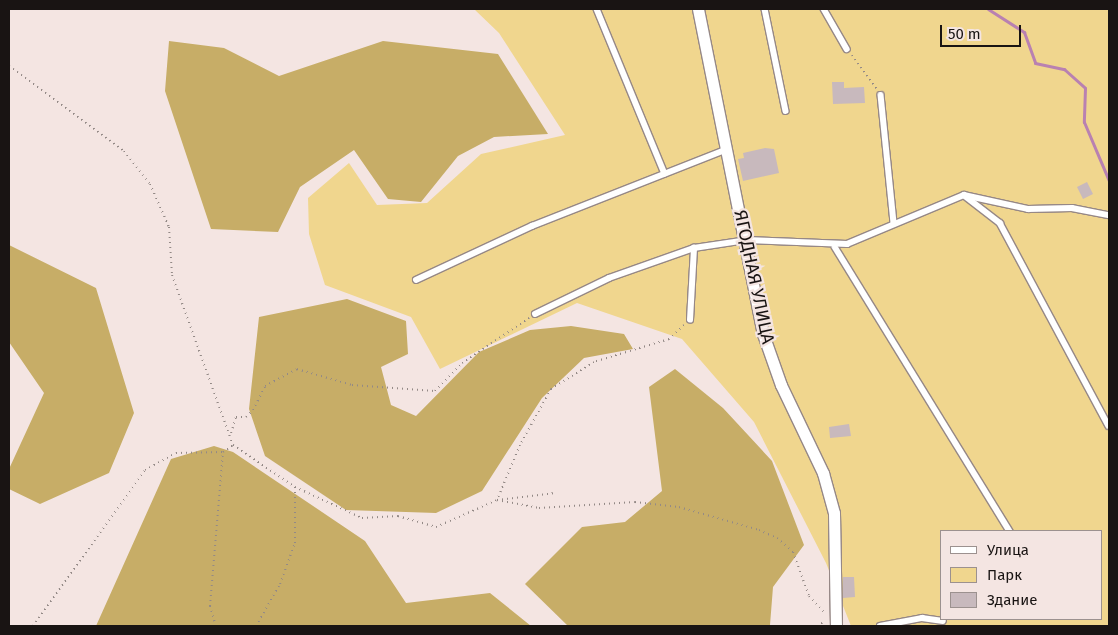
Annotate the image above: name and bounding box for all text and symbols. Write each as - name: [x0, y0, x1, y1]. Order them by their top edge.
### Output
- scale bar: [943, 15, 1024, 47]
- text: 50 m: [948, 25, 981, 43]
- street label: ЯГОДНАЯ УЛИЦА: [729, 208, 779, 346]
- legend: [940, 530, 1103, 620]
- text: Улица: [987, 541, 1029, 559]
- text: Парк: [987, 566, 1022, 584]
- text: Здание: [987, 591, 1037, 609]

